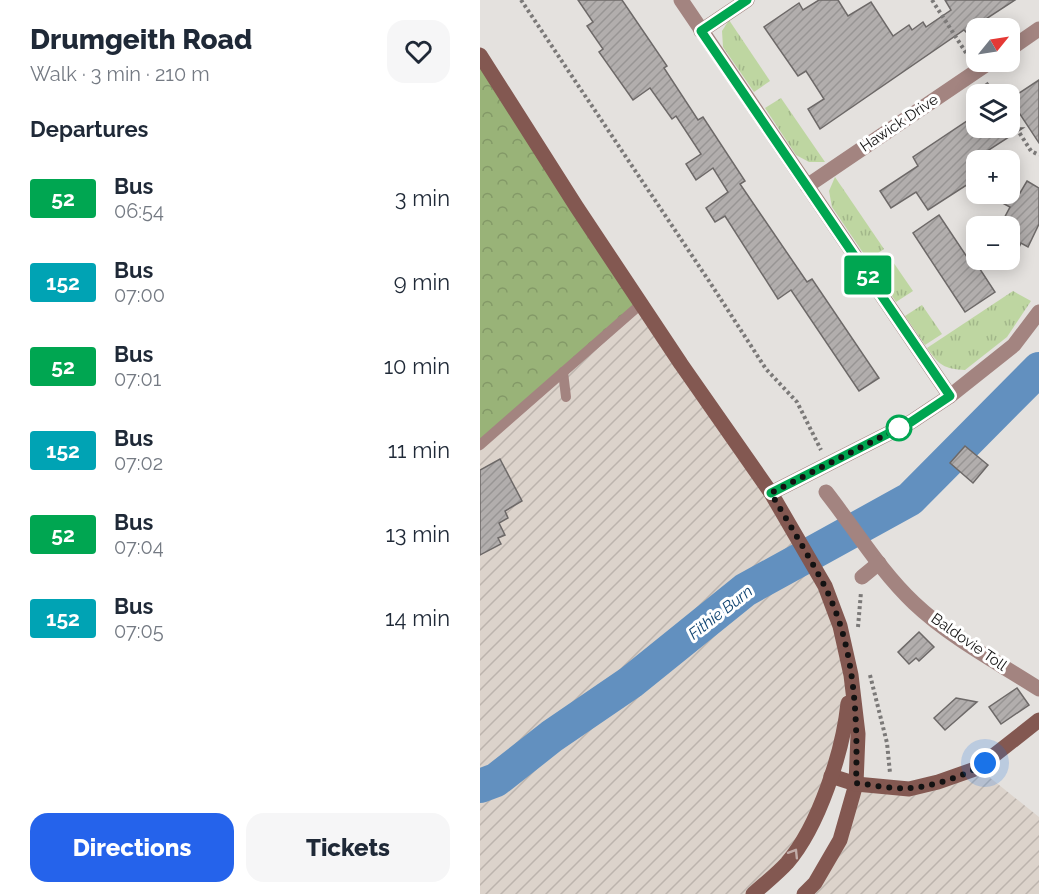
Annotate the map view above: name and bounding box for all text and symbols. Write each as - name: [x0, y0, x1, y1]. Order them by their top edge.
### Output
- north arrow: [966, 18, 1020, 72]
- map controls: [966, 18, 1020, 270]
- button: heart: [387, 20, 450, 83]
- text: Drumgeith Road: [30, 23, 252, 56]
- text: Walk · 3 min · 210 m: [30, 62, 210, 86]
- button: layers: [966, 84, 1020, 138]
- street label: Hawick Drive: [857, 90, 942, 156]
- text: Departures: [30, 116, 148, 142]
- button: +: [966, 150, 1020, 204]
- text: Bus: [114, 173, 153, 199]
- text: 3 min: [395, 185, 450, 211]
- text: 52: [51, 186, 75, 211]
- text: 06:54: [114, 199, 164, 223]
- button: −: [966, 216, 1020, 270]
- line badge: 52: [841, 256, 895, 294]
- text: Bus: [114, 257, 153, 283]
- text: 52: [856, 263, 880, 288]
- text: 9 min: [394, 269, 450, 295]
- text: 152: [46, 270, 80, 295]
- text: 07:00: [114, 283, 165, 307]
- text: Bus: [114, 341, 153, 367]
- text: 10 min: [384, 353, 450, 379]
- text: 52: [51, 354, 75, 379]
- text: 07:01: [114, 367, 161, 391]
- unlabelled marker: [886, 415, 912, 441]
- text: Bus: [114, 425, 153, 451]
- text: 11 min: [388, 437, 450, 463]
- text: 152: [46, 438, 80, 463]
- text: 07:02: [114, 451, 163, 475]
- text: Bus: [114, 509, 153, 535]
- text: 13 min: [385, 521, 450, 547]
- text: 52: [51, 522, 75, 547]
- text: 07:04: [114, 535, 164, 559]
- water label: Fithie Burn: [684, 581, 756, 643]
- text: Bus: [114, 593, 153, 619]
- text: 14 min: [385, 605, 450, 631]
- text: 152: [46, 606, 80, 631]
- street label: Baldovie Toll: [928, 609, 1011, 675]
- text: 07:05: [114, 619, 164, 643]
- your location: [970, 748, 1000, 778]
- button: Directions: [30, 813, 234, 882]
- button: Tickets: [246, 813, 450, 882]
- one-way arrow: [786, 849, 798, 859]

